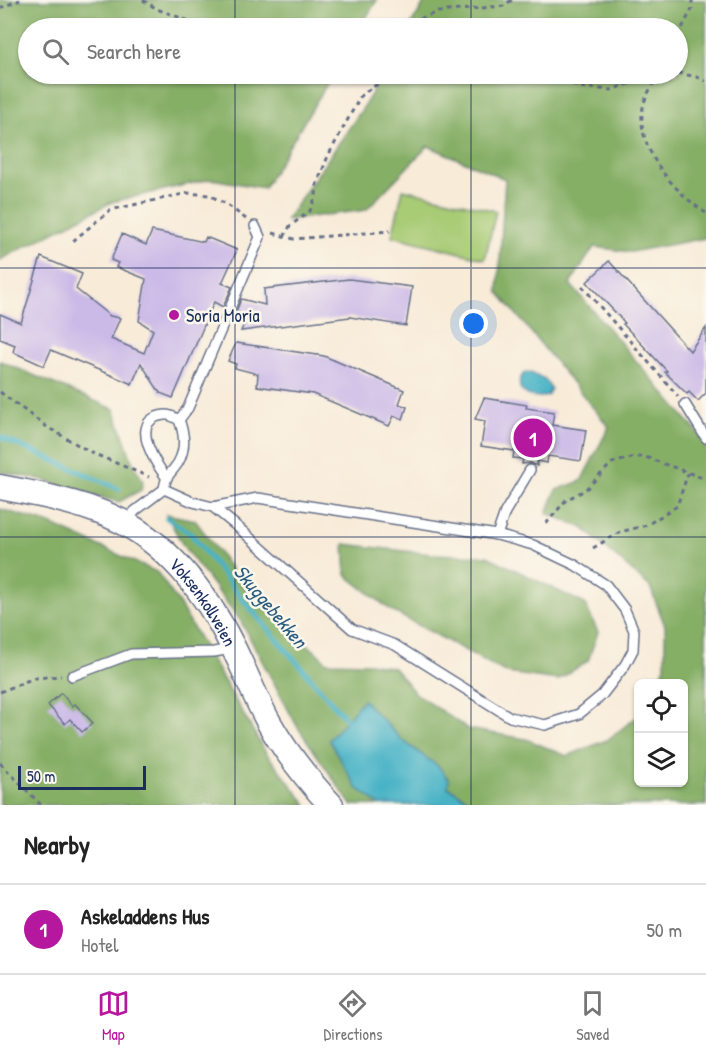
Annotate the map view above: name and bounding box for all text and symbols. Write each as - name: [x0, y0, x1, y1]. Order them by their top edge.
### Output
- search box: [18, 18, 688, 84]
- icon: search: [39, 35, 72, 68]
- text: Search here: [87, 36, 181, 66]
- place label: Soria Moria: [186, 303, 260, 328]
- marker: Soria Moria: [167, 308, 181, 322]
- your location: [459, 309, 488, 338]
- pin: 1: [514, 416, 552, 460]
- street label: Voksenkollveien: [164, 551, 243, 650]
- water label: Skuggebekken: [227, 559, 315, 656]
- map controls: [634, 679, 688, 787]
- button: locate: [634, 679, 688, 733]
- button: layers: [634, 733, 688, 787]
- scale bar: [18, 763, 146, 790]
- text: 50 m: [27, 765, 56, 787]
- text: Nearby: [24, 827, 90, 862]
- text: Askeladdens Hus: [81, 901, 210, 931]
- text: 1: [40, 916, 47, 943]
- text: 50 m: [646, 916, 682, 943]
- text: Hotel: [81, 931, 119, 958]
- tab: Map: [97, 987, 130, 1045]
- tab: Directions: [324, 987, 382, 1045]
- tab: Saved: [576, 987, 609, 1045]

